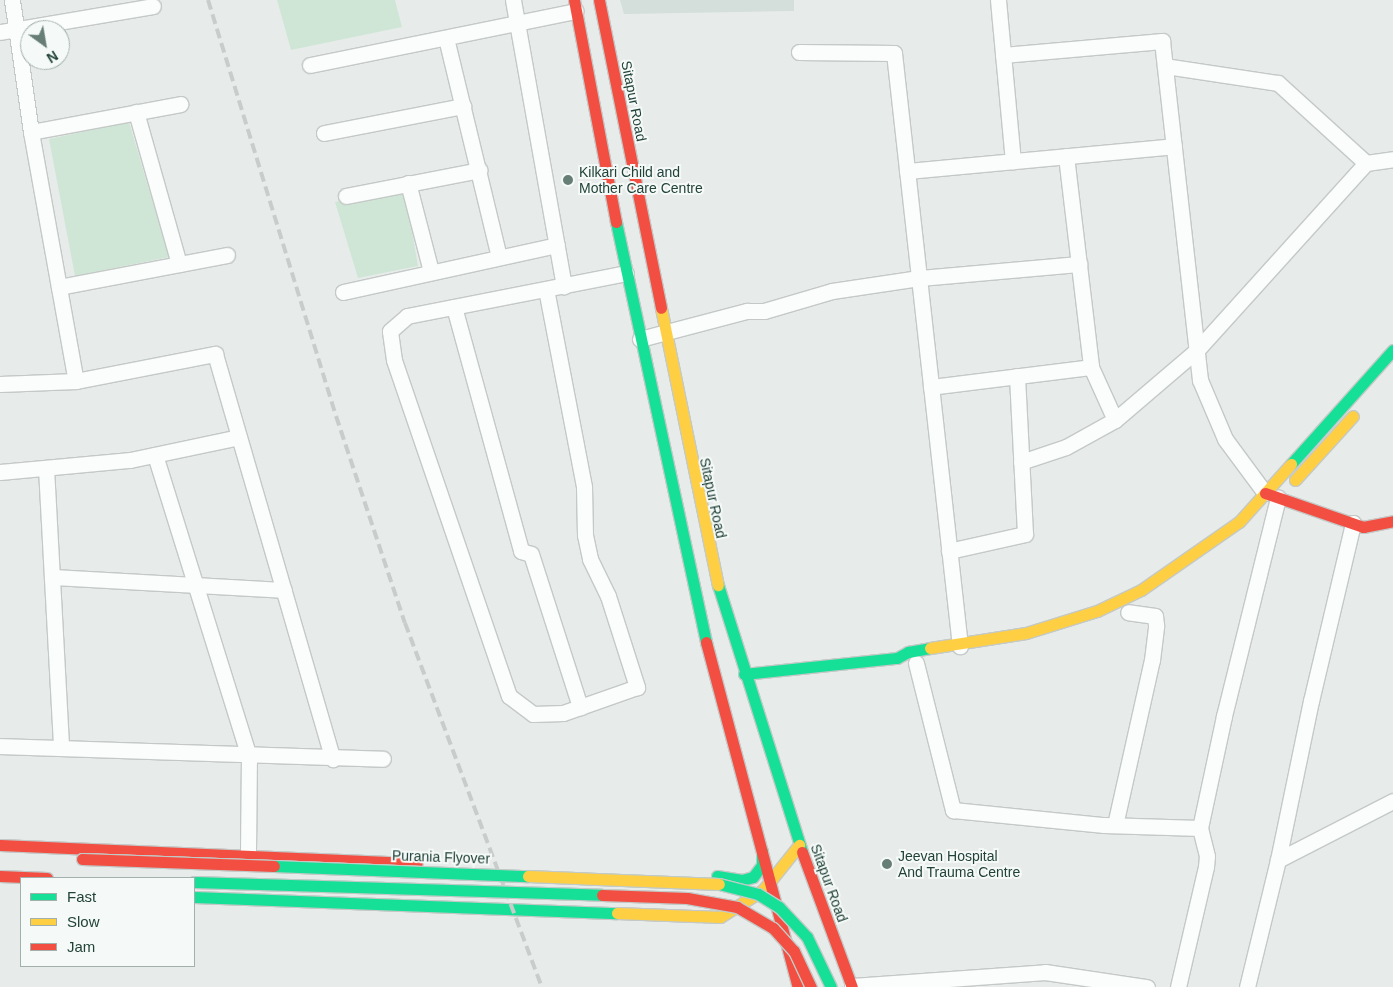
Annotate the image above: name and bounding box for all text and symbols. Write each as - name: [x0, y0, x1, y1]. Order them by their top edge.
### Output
- north arrow: [20, 20, 70, 70]
- text: N: [44, 47, 61, 66]
- street label: Sitapur Road: [618, 59, 650, 143]
- place label: Kilkari Child and Mother Care Centre: [579, 164, 703, 196]
- marker: Kilkari Child and Mother Care Centre: [561, 173, 575, 187]
- street label: Sitapur Road: [696, 456, 730, 540]
- street label: Sitapur Road: [807, 842, 851, 924]
- street label: Purania Flyover: [392, 847, 490, 867]
- place label: Jeevan Hospital And Trauma Centre: [898, 848, 1020, 880]
- marker: Jeevan Hospital And Trauma Centre: [880, 857, 894, 871]
- legend: [20, 877, 195, 967]
- text: Fast: [67, 888, 96, 905]
- text: Slow: [67, 913, 100, 930]
- text: Jam: [67, 938, 95, 955]

